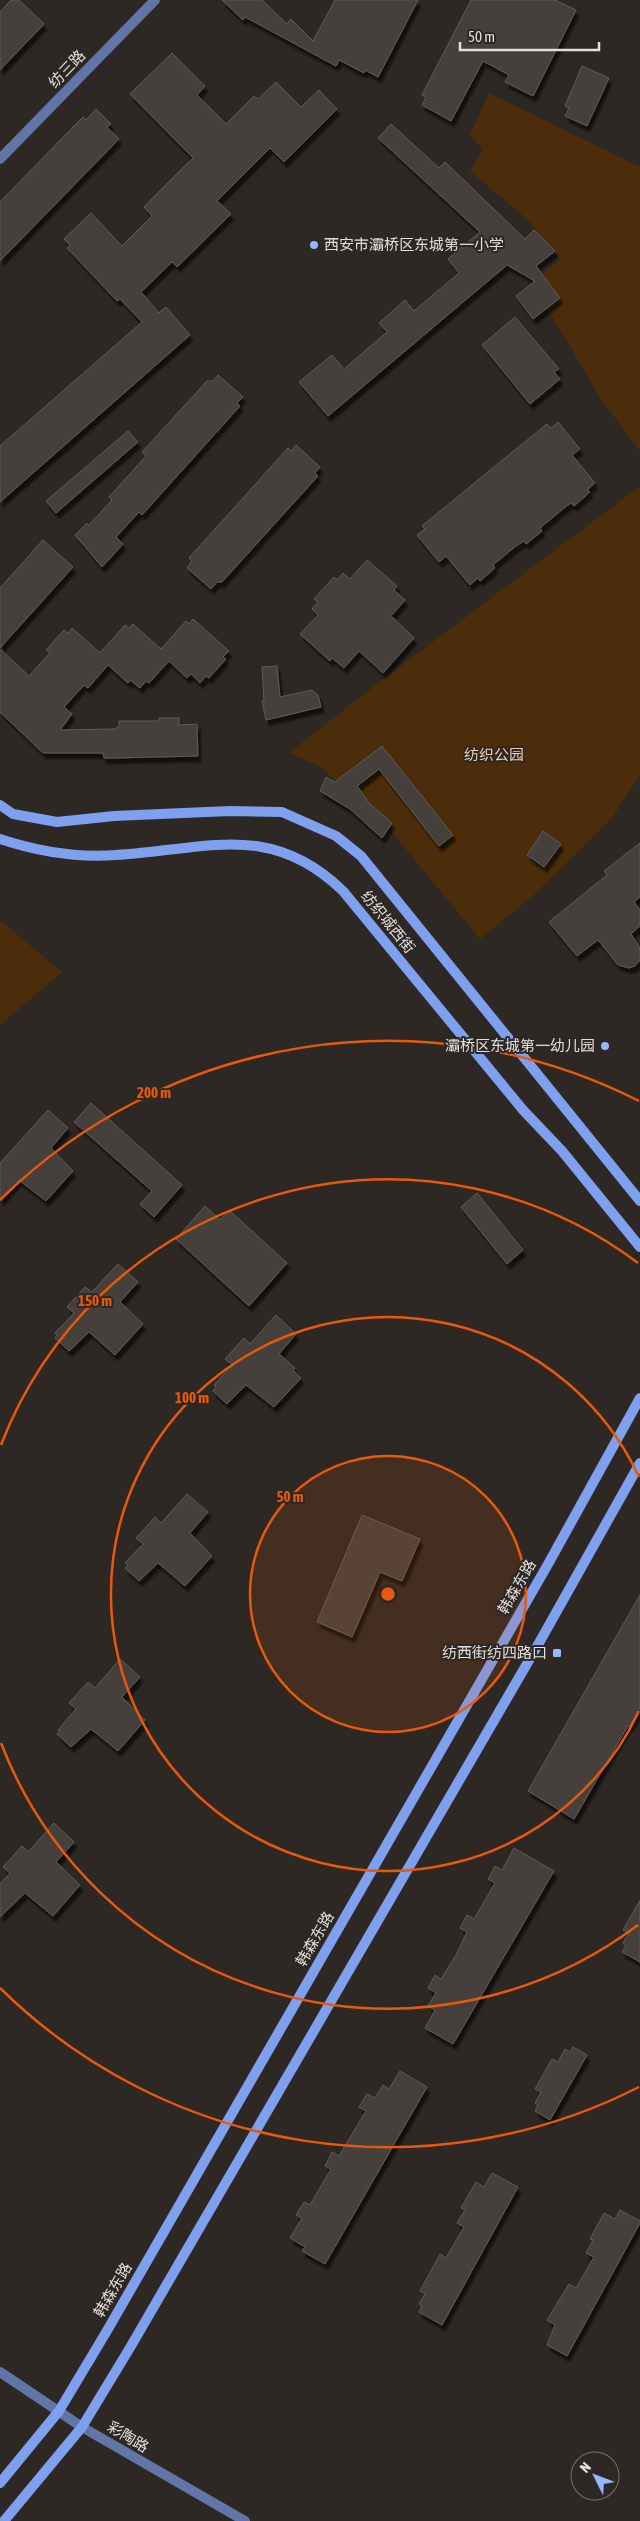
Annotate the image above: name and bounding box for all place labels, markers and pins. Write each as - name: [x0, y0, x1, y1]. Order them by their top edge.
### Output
- place label: 西安市灞桥区东城第一小学: [324, 236, 504, 253]
- marker: 西安市灞桥区东城第一小学: [308, 239, 320, 251]
- place label: 灞桥区东城第一幼儿园: [445, 1037, 595, 1054]
- marker: 灞桥区东城第一幼儿园: [599, 1040, 611, 1052]
- centre of rings: [379, 1585, 397, 1603]
- place label: 纺西街纺四路口: [442, 1644, 547, 1661]
- marker: 纺西街纺四路口: [551, 1647, 563, 1659]

